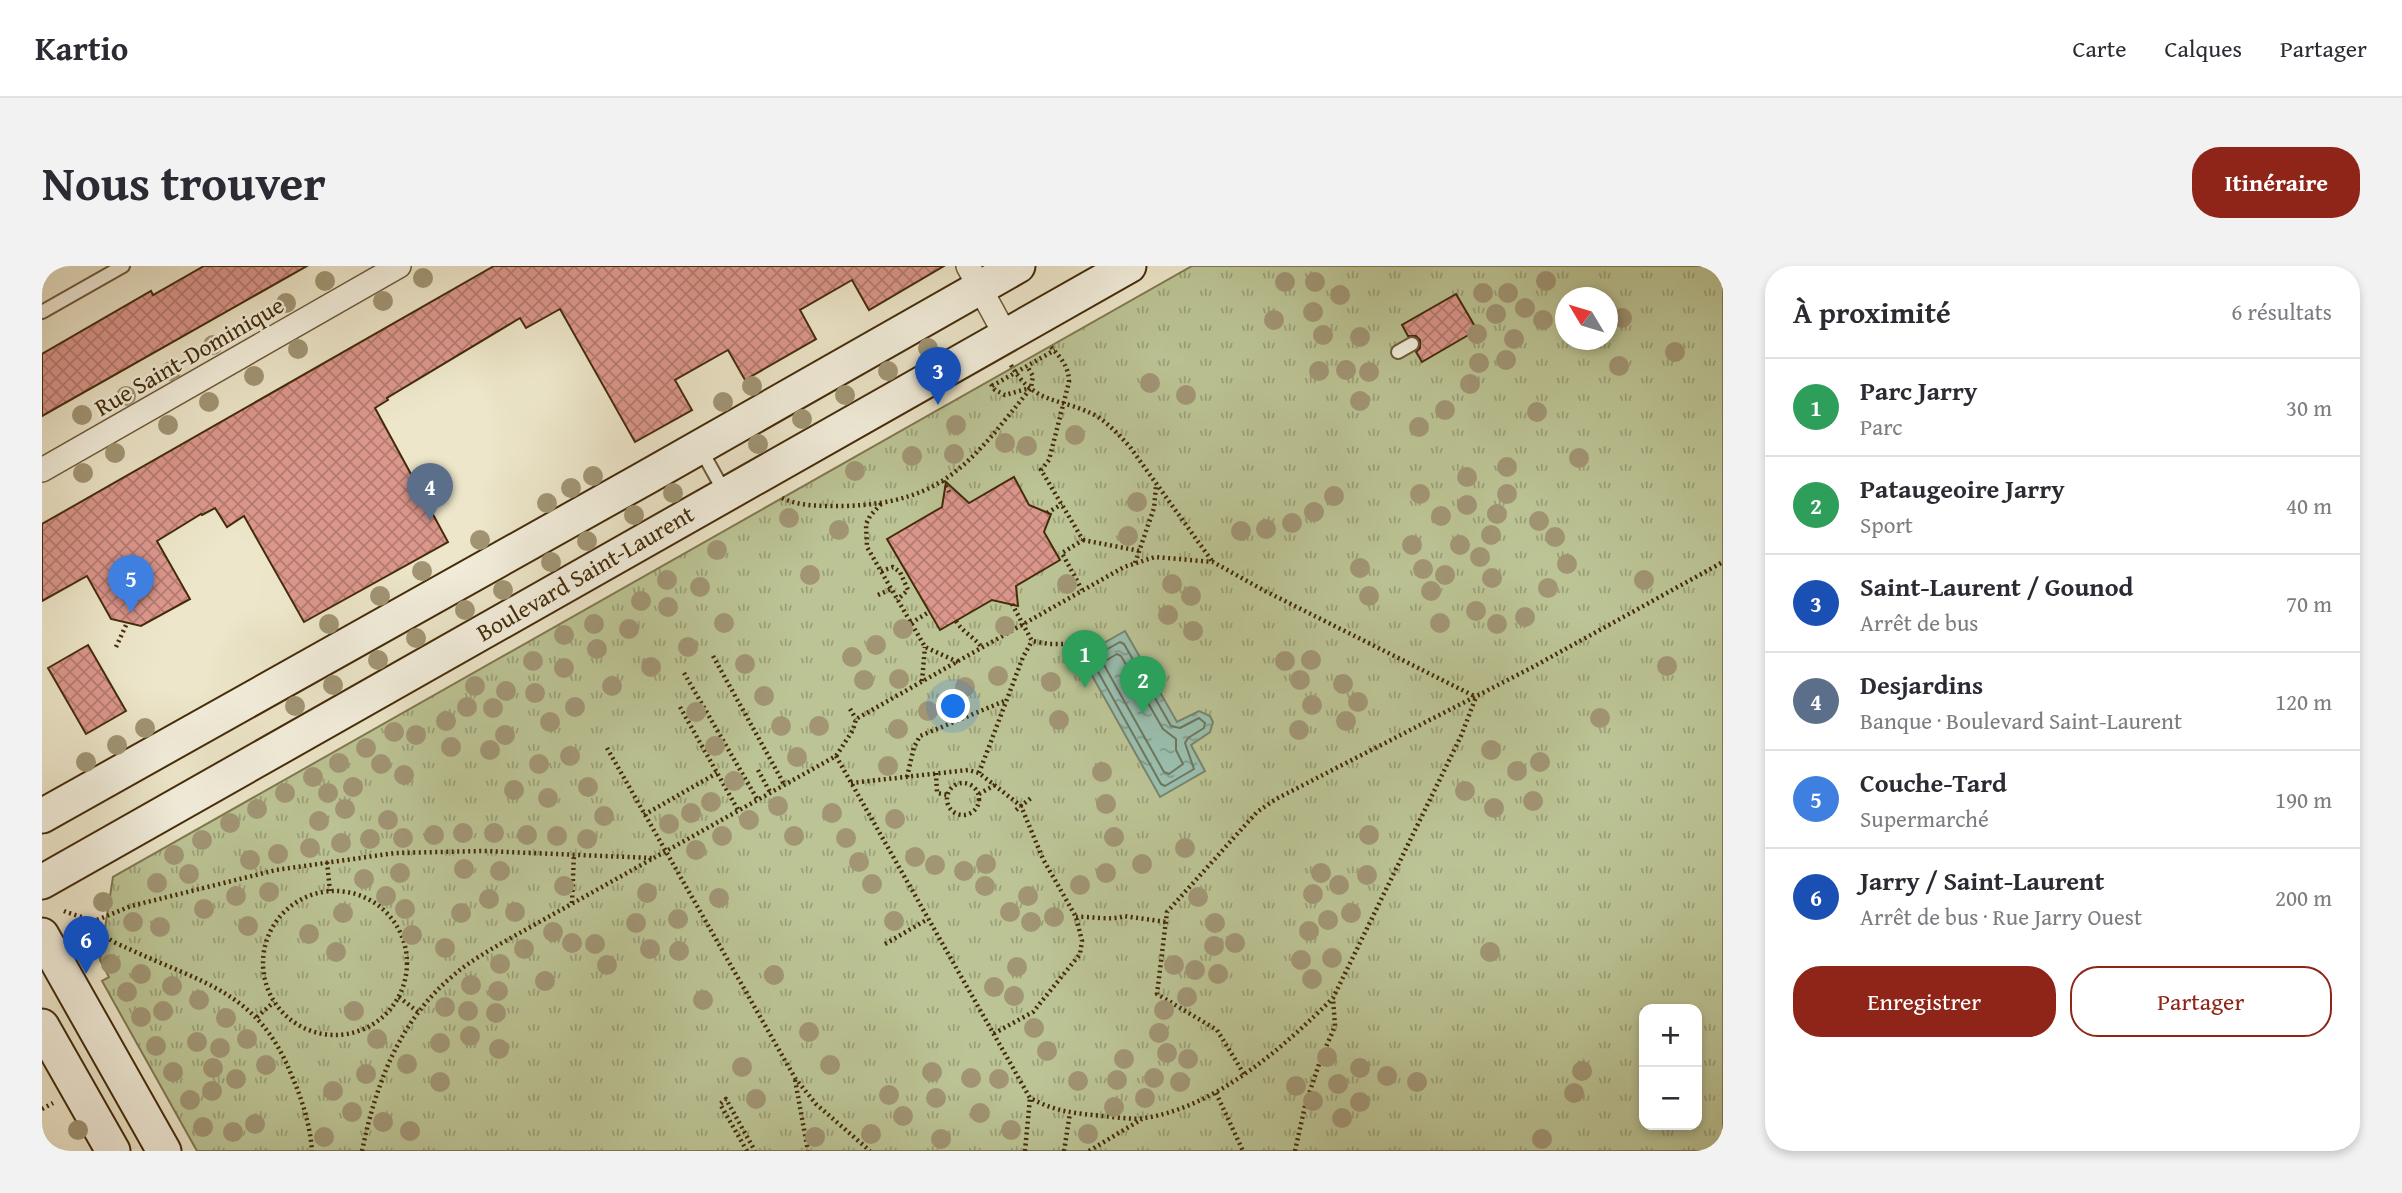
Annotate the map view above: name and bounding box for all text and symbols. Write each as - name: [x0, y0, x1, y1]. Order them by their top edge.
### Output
- text: Kartio: [35, 24, 128, 72]
- text: Carte: [2072, 31, 2126, 66]
- text: Calques: [2164, 31, 2242, 66]
- text: Partager: [2280, 31, 2367, 66]
- text: Nous trouver: [42, 146, 326, 218]
- button: Itinéraire: [2192, 147, 2360, 218]
- street label: Rue Saint-Dominique: [88, 287, 290, 425]
- north arrow: [1555, 287, 1618, 350]
- text: À proximité: [1793, 290, 1951, 334]
- text: 6 résultats: [2231, 295, 2332, 328]
- pin: 3: [915, 347, 961, 405]
- text: Parc Jarry: [1860, 371, 1977, 410]
- text: 1: [1810, 391, 1822, 424]
- text: 30 m: [2286, 391, 2332, 424]
- text: Parc: [1860, 410, 1903, 443]
- pin: 4: [407, 463, 453, 521]
- text: Pataugeoire Jarry: [1860, 469, 2064, 508]
- text: 2: [1810, 489, 1822, 522]
- text: 40 m: [2286, 489, 2332, 522]
- street label: Boulevard Saint-Laurent: [470, 496, 701, 650]
- text: Sport: [1860, 508, 1913, 541]
- pin: 5: [108, 555, 154, 613]
- text: Saint-Laurent / Gounod: [1860, 567, 2133, 606]
- text: 3: [1810, 587, 1822, 620]
- text: 70 m: [2286, 587, 2332, 620]
- text: Arrêt de bus: [1860, 606, 1979, 639]
- pin: 1: [1062, 630, 1108, 688]
- pin: 2: [1120, 656, 1166, 714]
- text: Desjardins: [1860, 665, 1983, 704]
- text: 4: [1810, 685, 1822, 718]
- text: 120 m: [2275, 685, 2332, 718]
- your location: [936, 689, 970, 723]
- text: Banque · Boulevard Saint-Laurent: [1860, 704, 2182, 737]
- text: Couche-Tard: [1860, 763, 2007, 802]
- text: 5: [1810, 783, 1822, 816]
- text: 190 m: [2275, 783, 2332, 816]
- text: Supermarché: [1860, 802, 1989, 835]
- text: Jarry / Saint-Laurent: [1860, 861, 2104, 900]
- text: 6: [1810, 881, 1822, 914]
- text: 200 m: [2275, 881, 2332, 914]
- text: Arrêt de bus · Rue Jarry Ouest: [1860, 900, 2142, 933]
- pin: 6: [63, 916, 109, 974]
- button: Enregistrer: [1793, 966, 2056, 1037]
- button: Partager: [2070, 966, 2332, 1037]
- map controls: [1639, 1004, 1702, 1130]
- button: +: [1639, 1004, 1702, 1067]
- button: −: [1639, 1067, 1702, 1130]

